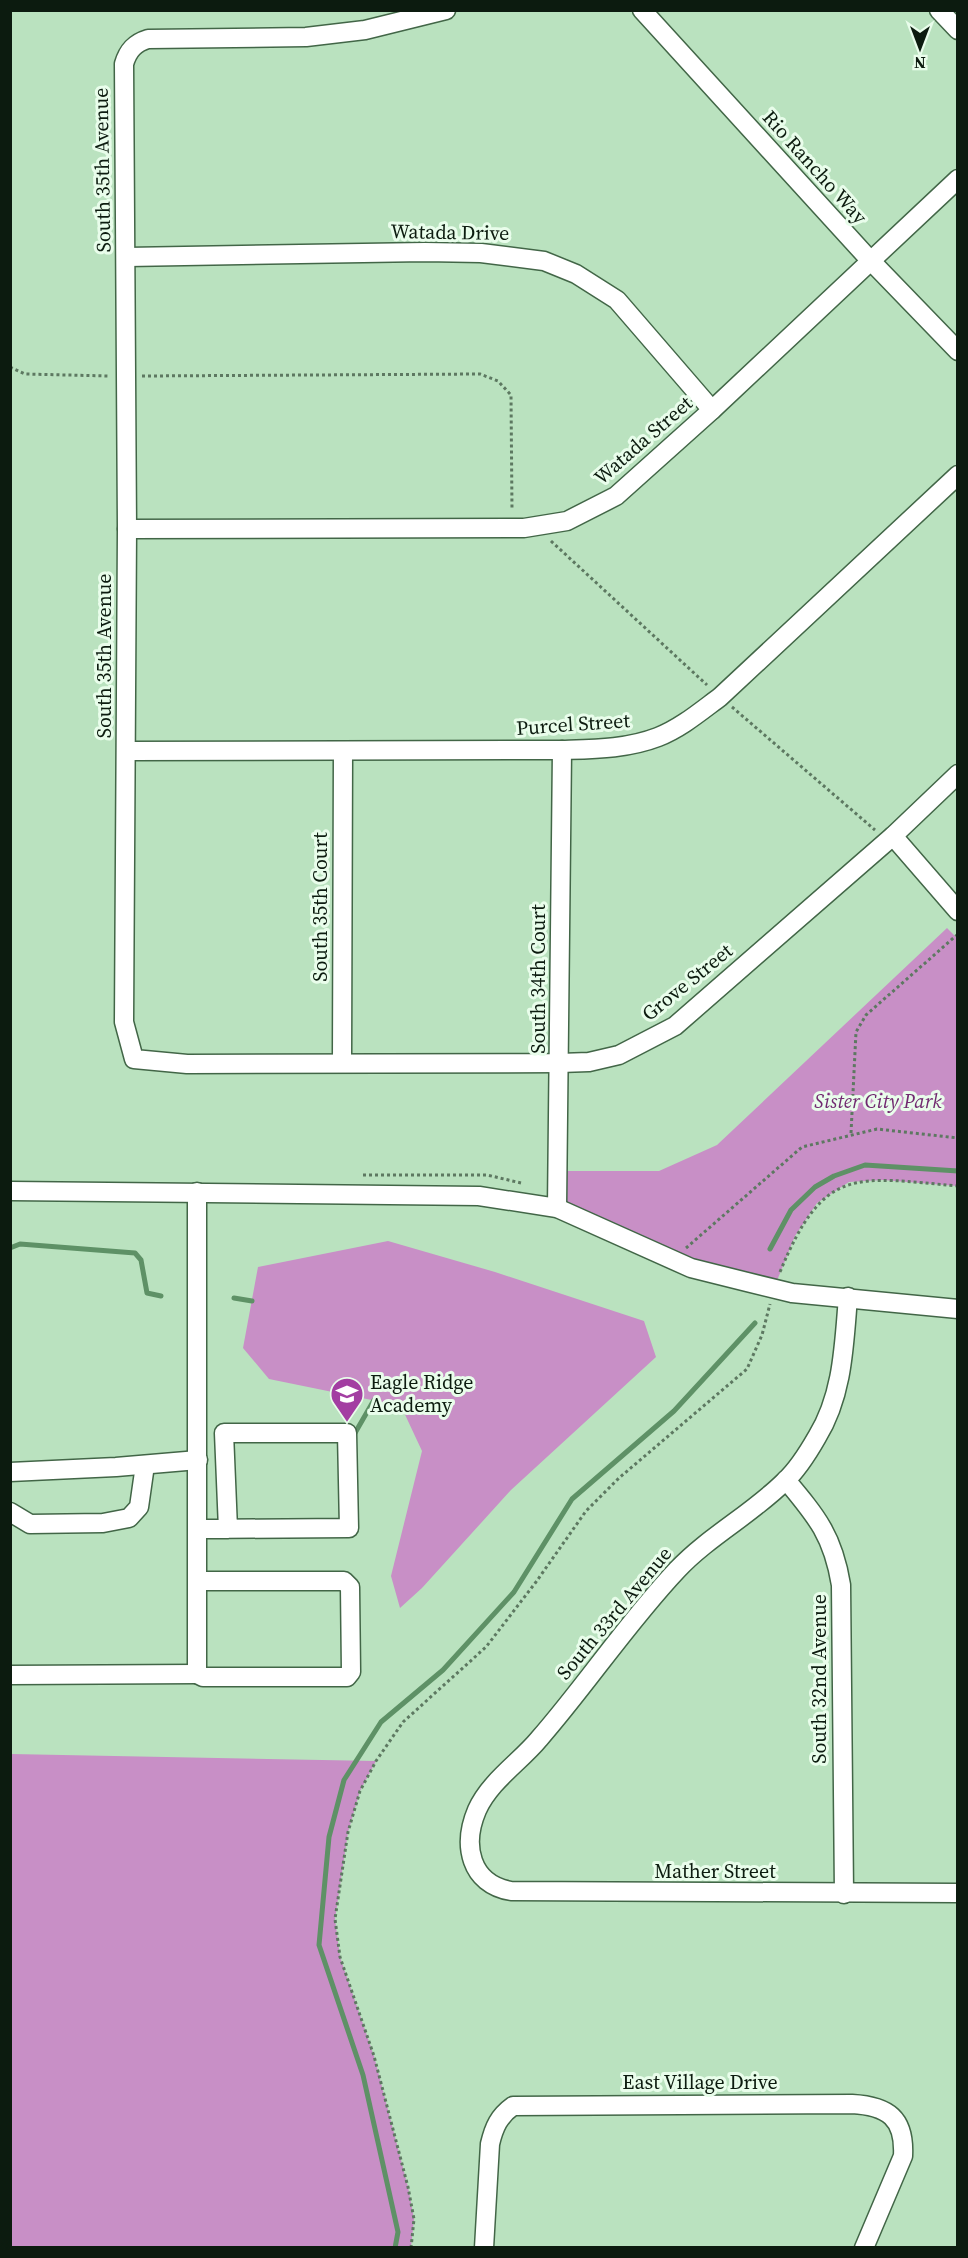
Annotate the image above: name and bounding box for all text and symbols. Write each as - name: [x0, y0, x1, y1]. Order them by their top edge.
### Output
- north arrow: [890, 18, 950, 78]
- text: N: [914, 52, 926, 74]
- street label: South 35th Avenue: [87, 87, 117, 253]
- street label: Rio Rancho Way: [756, 104, 874, 231]
- street label: Watada Drive: [390, 217, 510, 247]
- street label: Watada Street: [588, 389, 699, 491]
- street label: South 35th Avenue: [90, 574, 118, 738]
- street label: Purcel Street: [515, 706, 631, 742]
- street label: South 35th Court: [306, 832, 334, 982]
- street label: South 34th Court: [524, 904, 552, 1054]
- street label: Grove Street: [636, 936, 739, 1027]
- park label: Sister City Park: [814, 1087, 942, 1115]
- place label: Eagle Ridge Academy: [370, 1368, 474, 1419]
- school or university icon: Eagle Ridge Academy: [329, 1376, 365, 1423]
- street label: South 33rd Avenue: [550, 1541, 678, 1685]
- street label: South 32nd Avenue: [805, 1594, 833, 1764]
- street label: Mather Street: [654, 1857, 776, 1885]
- street label: East Village Drive: [622, 2068, 778, 2096]

